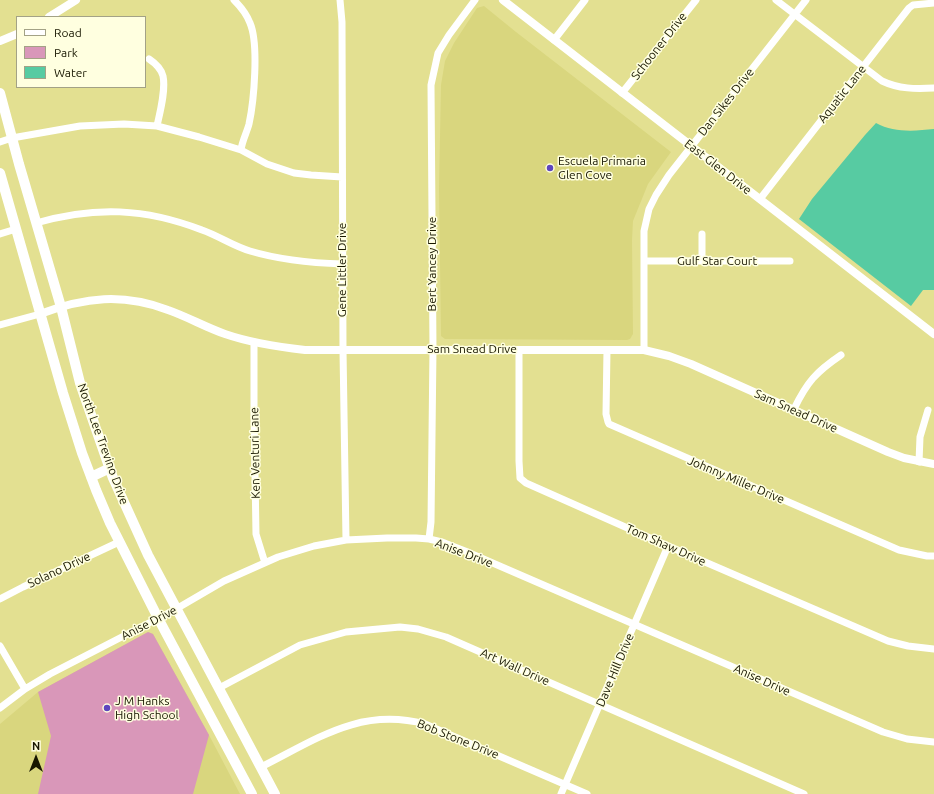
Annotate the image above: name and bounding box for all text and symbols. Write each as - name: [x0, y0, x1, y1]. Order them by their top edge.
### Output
- street label: Schooner Drive: [628, 9, 690, 83]
- legend: [16, 16, 146, 88]
- text: Road: [54, 26, 82, 39]
- text: Park: [54, 46, 78, 59]
- street label: Aquatic Lane: [815, 62, 869, 126]
- street label: Dan Sikes Drive: [695, 65, 757, 139]
- text: Water: [54, 66, 87, 79]
- street label: East Glen Drive: [682, 136, 754, 198]
- place label: Escuela Primaria Glen Cove: [558, 154, 646, 182]
- marker: Escuela Primaria Glen Cove: [545, 163, 555, 173]
- street label: Bert Yancey Drive: [425, 217, 439, 311]
- street label: Gene Littler Drive: [335, 223, 349, 317]
- street label: Gulf Star Court: [677, 254, 757, 268]
- street label: Sam Snead Drive: [427, 342, 517, 356]
- street label: North Lee Trevino Drive: [74, 382, 132, 506]
- street label: Sam Snead Drive: [752, 386, 840, 436]
- street label: Ken Venturi Lane: [247, 407, 263, 499]
- street label: Johnny Miller Drive: [685, 453, 787, 507]
- street label: Tom Shaw Drive: [624, 521, 708, 569]
- street label: Anise Drive: [433, 535, 495, 571]
- street label: Solano Drive: [25, 549, 93, 591]
- street label: Anise Drive: [119, 603, 179, 643]
- street label: Dave Hill Drive: [593, 631, 637, 709]
- street label: Art Wall Drive: [478, 645, 552, 689]
- street label: Anise Drive: [731, 661, 793, 699]
- place label: J M Hanks High School: [115, 694, 179, 722]
- marker: J M Hanks High School: [102, 703, 112, 713]
- street label: Bob Stone Drive: [415, 716, 501, 762]
- north arrow: [16, 738, 56, 778]
- text: N: [32, 740, 40, 752]

